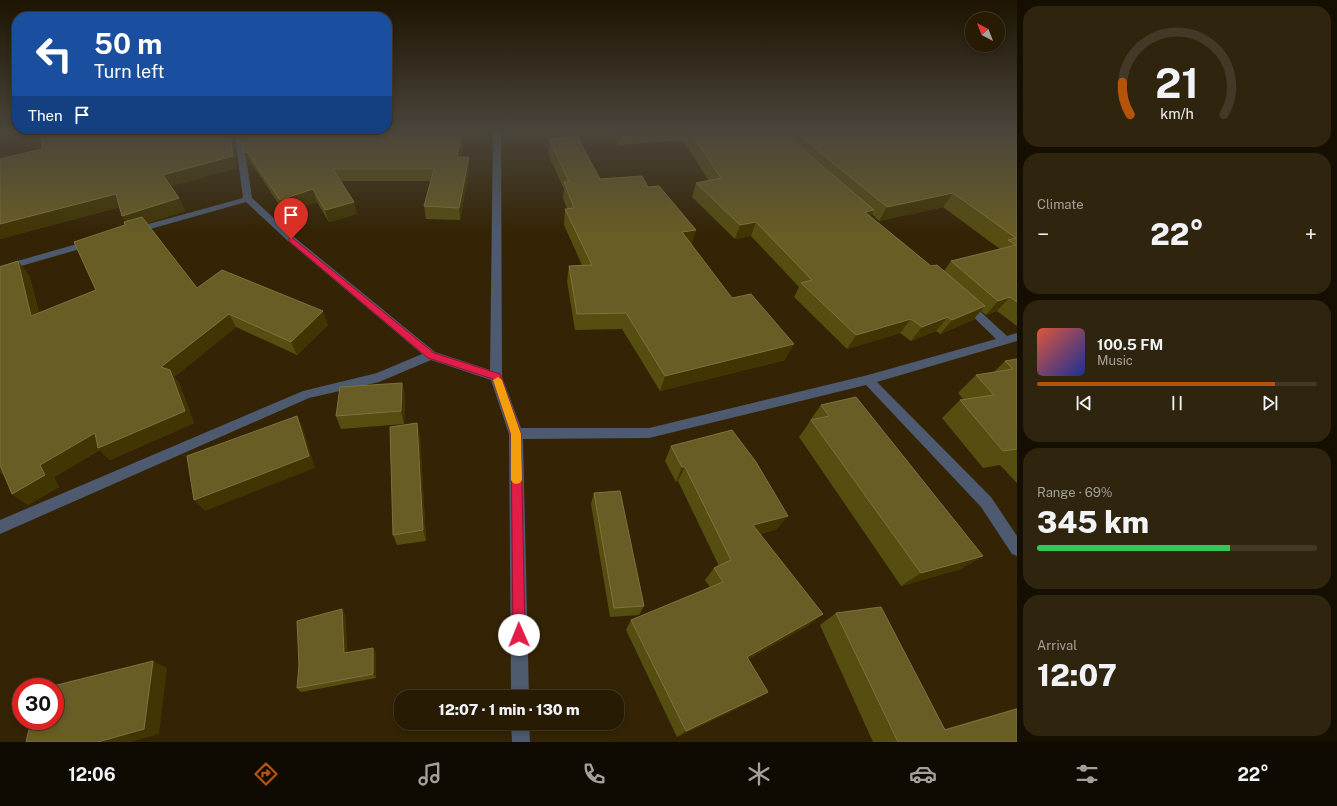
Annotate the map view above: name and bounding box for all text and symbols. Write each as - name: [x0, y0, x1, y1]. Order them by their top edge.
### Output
- north arrow: [965, 12, 1005, 52]
- map controls: [965, 12, 1005, 52]
- text: 50 m: [94, 27, 162, 60]
- icon: left: [28, 28, 80, 80]
- text: 21: [1155, 57, 1199, 106]
- text: Turn left: [94, 61, 164, 82]
- icon: arrive: [71, 104, 93, 126]
- text: km/h: [1160, 104, 1194, 121]
- text: Then: [28, 107, 63, 124]
- text: Climate: [1037, 197, 1084, 212]
- pin: [274, 198, 308, 239]
- icon: arrive: [280, 204, 302, 226]
- text: 22°: [1150, 216, 1204, 252]
- text: −: [1037, 221, 1049, 247]
- text: +: [1305, 221, 1317, 247]
- text: 100.5 FM: [1097, 336, 1163, 353]
- text: Music: [1097, 353, 1133, 368]
- icon: previous: [1073, 392, 1095, 414]
- icon: pause: [1166, 392, 1188, 414]
- icon: next: [1259, 392, 1281, 414]
- text: Range · 69%: [1037, 485, 1113, 500]
- text: 345 km: [1037, 504, 1149, 540]
- position arrow: [498, 614, 540, 656]
- text: Arrival: [1037, 638, 1077, 653]
- text: 12:07: [1037, 657, 1117, 693]
- speed limit sign: 30: [12, 678, 64, 730]
- text: 12:07 · 1 min · 130 m: [438, 701, 580, 718]
- icon: directions: [252, 760, 280, 788]
- icon: music: [416, 760, 444, 788]
- icon: phone: [580, 760, 608, 788]
- icon: climate: [745, 760, 773, 788]
- icon: car: [909, 760, 937, 788]
- icon: filters: [1073, 760, 1101, 788]
- text: 12:06: [68, 764, 116, 785]
- text: 22°: [1237, 764, 1269, 785]

